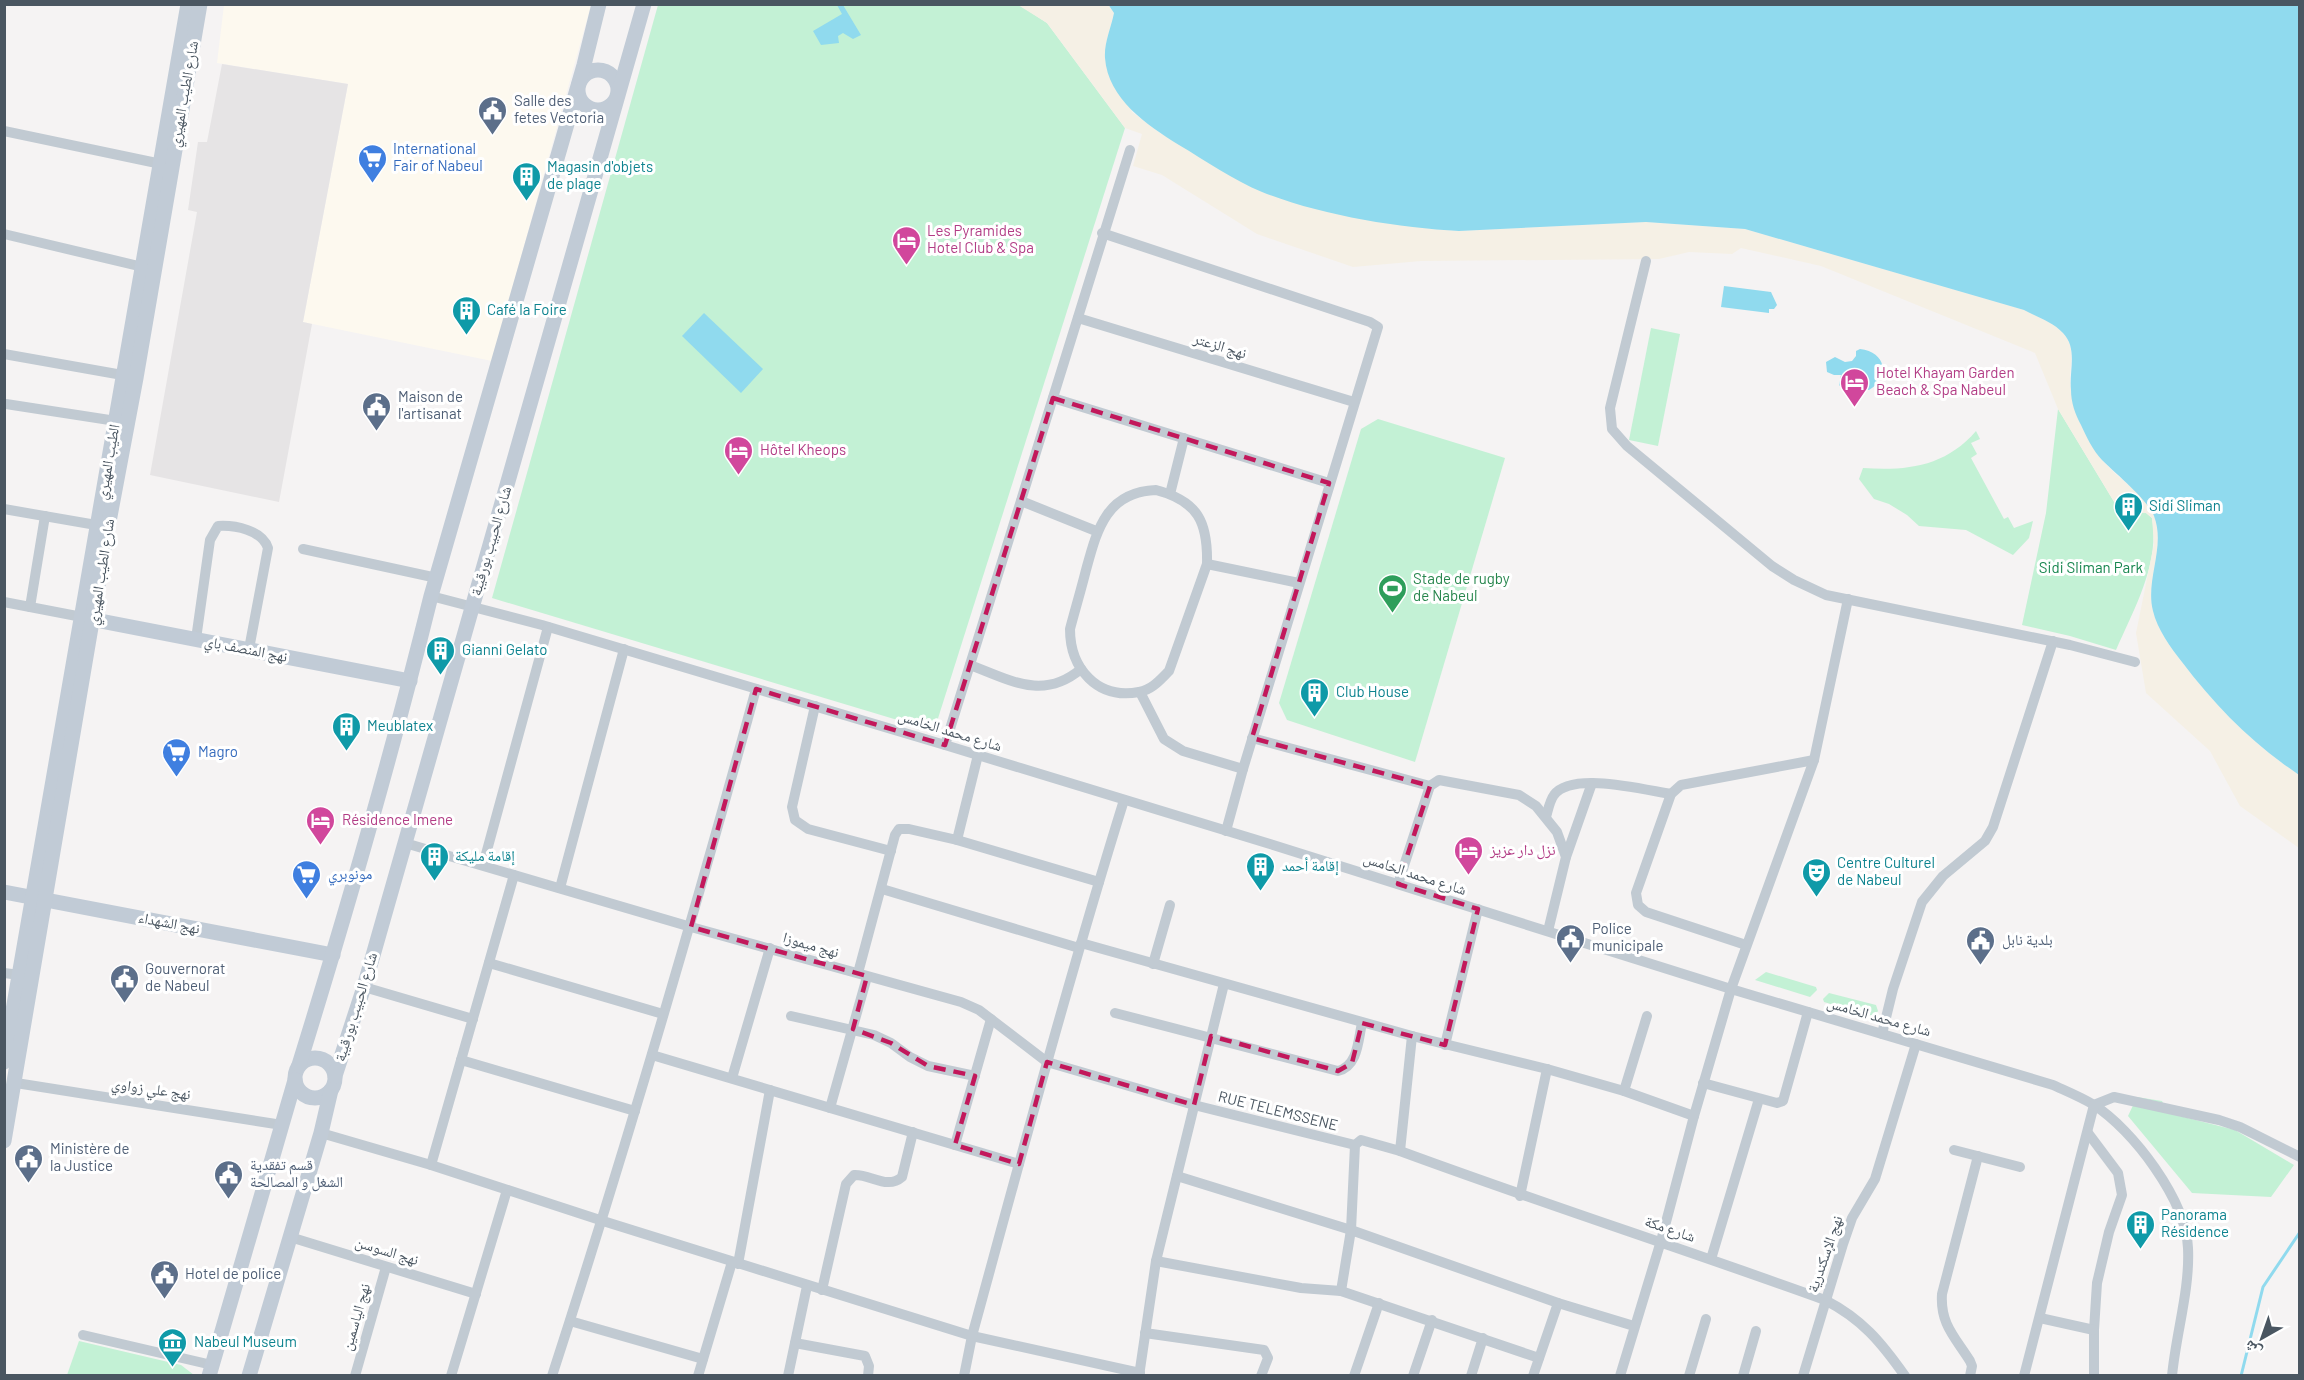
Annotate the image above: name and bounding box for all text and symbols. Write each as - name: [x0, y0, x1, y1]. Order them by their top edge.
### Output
- street label: شارع الطيب المهيري: [165, 39, 205, 149]
- place label: Salle des fetes Vectoria: [514, 91, 604, 126]
- public building icon: Salle des fetes Vectoria: [477, 94, 509, 136]
- place label: International Fair of Nabeul: [393, 139, 483, 174]
- supermarket icon: International Fair of Nabeul: [356, 142, 388, 184]
- place label: Magasin d'objets de plage: [547, 157, 653, 192]
- building icon: Magasin d'objets de plage: [510, 160, 542, 202]
- place label: Les Pyramides Hotel Club & Spa: [927, 221, 1034, 256]
- hotel icon: Les Pyramides Hotel Club & Spa: [890, 224, 922, 266]
- building icon: Café la Foire: [450, 294, 482, 336]
- place label: Café la Foire: [487, 300, 567, 318]
- street label: نهج الزعتر: [1190, 328, 1249, 364]
- place label: Hotel Khayam Garden Beach & Spa Nabeul: [1876, 363, 2015, 398]
- hotel icon: Hotel Khayam Garden Beach & Spa Nabeul: [1839, 366, 1871, 408]
- place label: Maison de l'artisanat: [398, 387, 463, 422]
- public building icon: Maison de l'artisanat: [361, 390, 393, 432]
- street label: الطيب المهيري: [92, 423, 126, 502]
- hotel icon: Hôtel Kheops: [723, 434, 755, 476]
- place label: Hôtel Kheops: [760, 440, 846, 458]
- street label: شارع الحبيب بورقيبة: [466, 484, 516, 598]
- building icon: Sidi Sliman: [2112, 490, 2144, 532]
- place label: Sidi Sliman: [2149, 496, 2221, 514]
- street label: شارع الطيب المهيري: [83, 517, 121, 627]
- park label: Sidi Sliman Park: [2039, 558, 2144, 576]
- place label: Stade de rugby de Nabeul: [1413, 569, 1510, 604]
- sports icon: Stade de rugby de Nabeul: [1376, 572, 1408, 614]
- street label: نهج المنصف باي: [202, 631, 289, 669]
- building icon: Gianni Gelato: [425, 634, 457, 676]
- place label: Gianni Gelato: [462, 640, 547, 658]
- building icon: Club House: [1299, 676, 1331, 718]
- place label: Club House: [1336, 682, 1409, 700]
- street label: شارع محمد الخامس: [896, 706, 1004, 756]
- building icon: Meublatex: [330, 710, 362, 752]
- place label: Meublatex: [367, 716, 433, 734]
- supermarket icon: Magro: [161, 736, 193, 778]
- place label: Magro: [198, 742, 238, 760]
- hotel icon: Résidence Imene: [305, 804, 337, 846]
- place label: Résidence Imene: [342, 810, 453, 828]
- hotel icon: نزل دار عزيز: [1453, 834, 1485, 876]
- building icon: إقامة مليكة: [418, 840, 450, 882]
- place label: نزل دار عزيز: [1489, 840, 1556, 860]
- place label: إقامة مليكة: [455, 846, 515, 866]
- street label: شارع محمد الخامس: [1361, 848, 1469, 900]
- building icon: إقامة أحمد: [1245, 850, 1277, 892]
- place label: Centre Culturel de Nabeul: [1837, 853, 1935, 888]
- place label: إقامة أحمد: [1282, 856, 1339, 876]
- theatre icon: Centre Culturel de Nabeul: [1800, 856, 1832, 898]
- supermarket icon: مونوبري: [291, 858, 323, 900]
- place label: مونوبري: [328, 864, 373, 886]
- street label: نهج الشهداء: [136, 907, 202, 939]
- place label: Police municipale: [1592, 919, 1663, 954]
- public building icon: Police municipale: [1555, 922, 1587, 964]
- public building icon: بلدية نابل: [1965, 924, 1997, 966]
- street label: نهج ميموزا: [781, 927, 841, 963]
- place label: بلدية نابل: [2002, 930, 2053, 950]
- street label: شارع الحبيب بورقيبة: [330, 950, 382, 1064]
- place label: Gouvernorat de Nabeul: [145, 959, 225, 994]
- public building icon: Gouvernorat de Nabeul: [108, 962, 140, 1004]
- street label: شارع محمد الخامس: [1825, 993, 1933, 1041]
- street label: نهج علي زواوي: [110, 1074, 192, 1106]
- street label: RUE TELEMSSENE: [1217, 1086, 1340, 1134]
- place label: Ministère de la Justice: [50, 1139, 129, 1174]
- public building icon: Ministère de la Justice: [13, 1142, 45, 1184]
- place label: قسم تفقدية الشغل و المصالحة: [250, 1155, 343, 1192]
- public building icon: قسم تفقدية الشغل و المصالحة: [213, 1158, 245, 1200]
- place label: Panorama Résidence: [2161, 1205, 2229, 1240]
- building icon: Panorama Résidence: [2124, 1208, 2156, 1250]
- street label: شارع مكة: [1642, 1211, 1698, 1247]
- street label: نهج الإسكندرية: [1802, 1213, 1848, 1295]
- street label: نهج السوسن: [353, 1232, 421, 1270]
- public building icon: Hotel de police: [148, 1258, 180, 1300]
- place label: Hotel de police: [185, 1264, 281, 1282]
- street label: نهج الياسمين: [337, 1281, 375, 1353]
- north arrow: [2232, 1308, 2292, 1368]
- museum icon: Nabeul Museum: [157, 1326, 189, 1368]
- place label: Nabeul Museum: [194, 1332, 297, 1350]
- text: ش: [2239, 1336, 2265, 1363]

